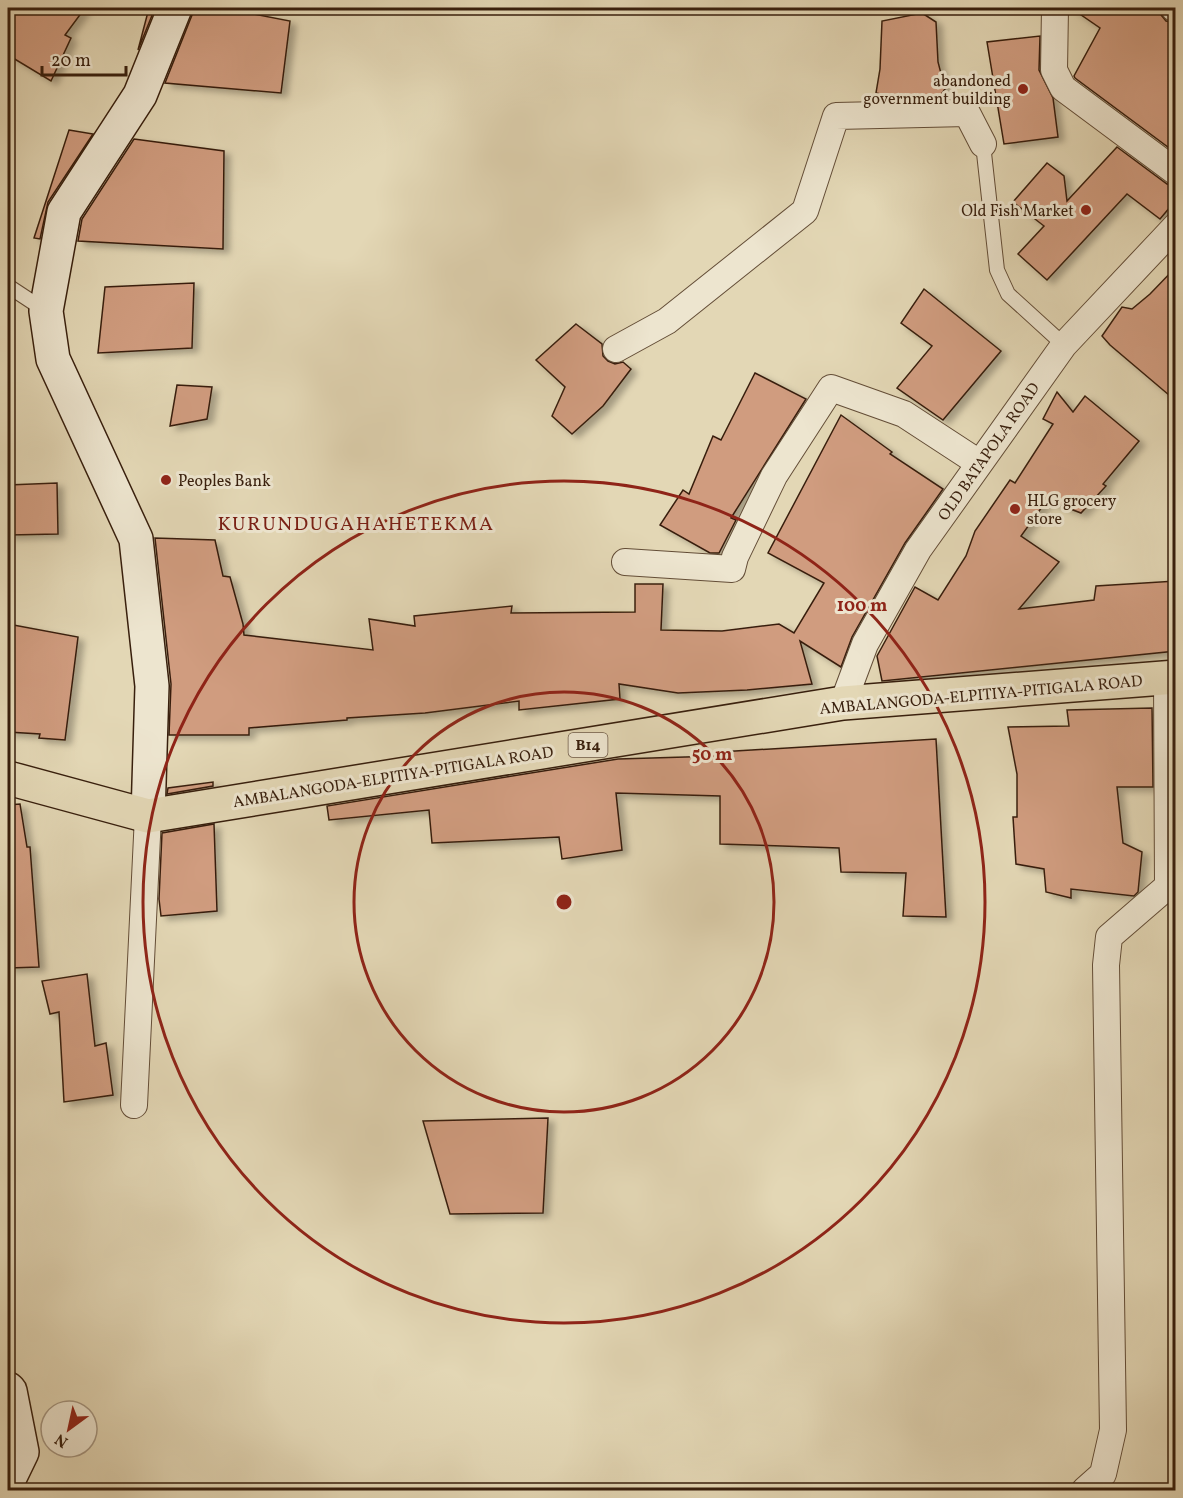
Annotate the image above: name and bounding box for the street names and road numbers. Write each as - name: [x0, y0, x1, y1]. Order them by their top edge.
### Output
- street label: OLD BATAPOLA ROAD: [933, 378, 1046, 526]
- street label: AMBALANGODA-ELPITIYA-PITIGALA ROAD: [819, 671, 1144, 721]
- road number: B14: [568, 733, 608, 757]
- street label: AMBALANGODA-ELPITIYA-PITIGALA ROAD: [232, 742, 555, 814]

